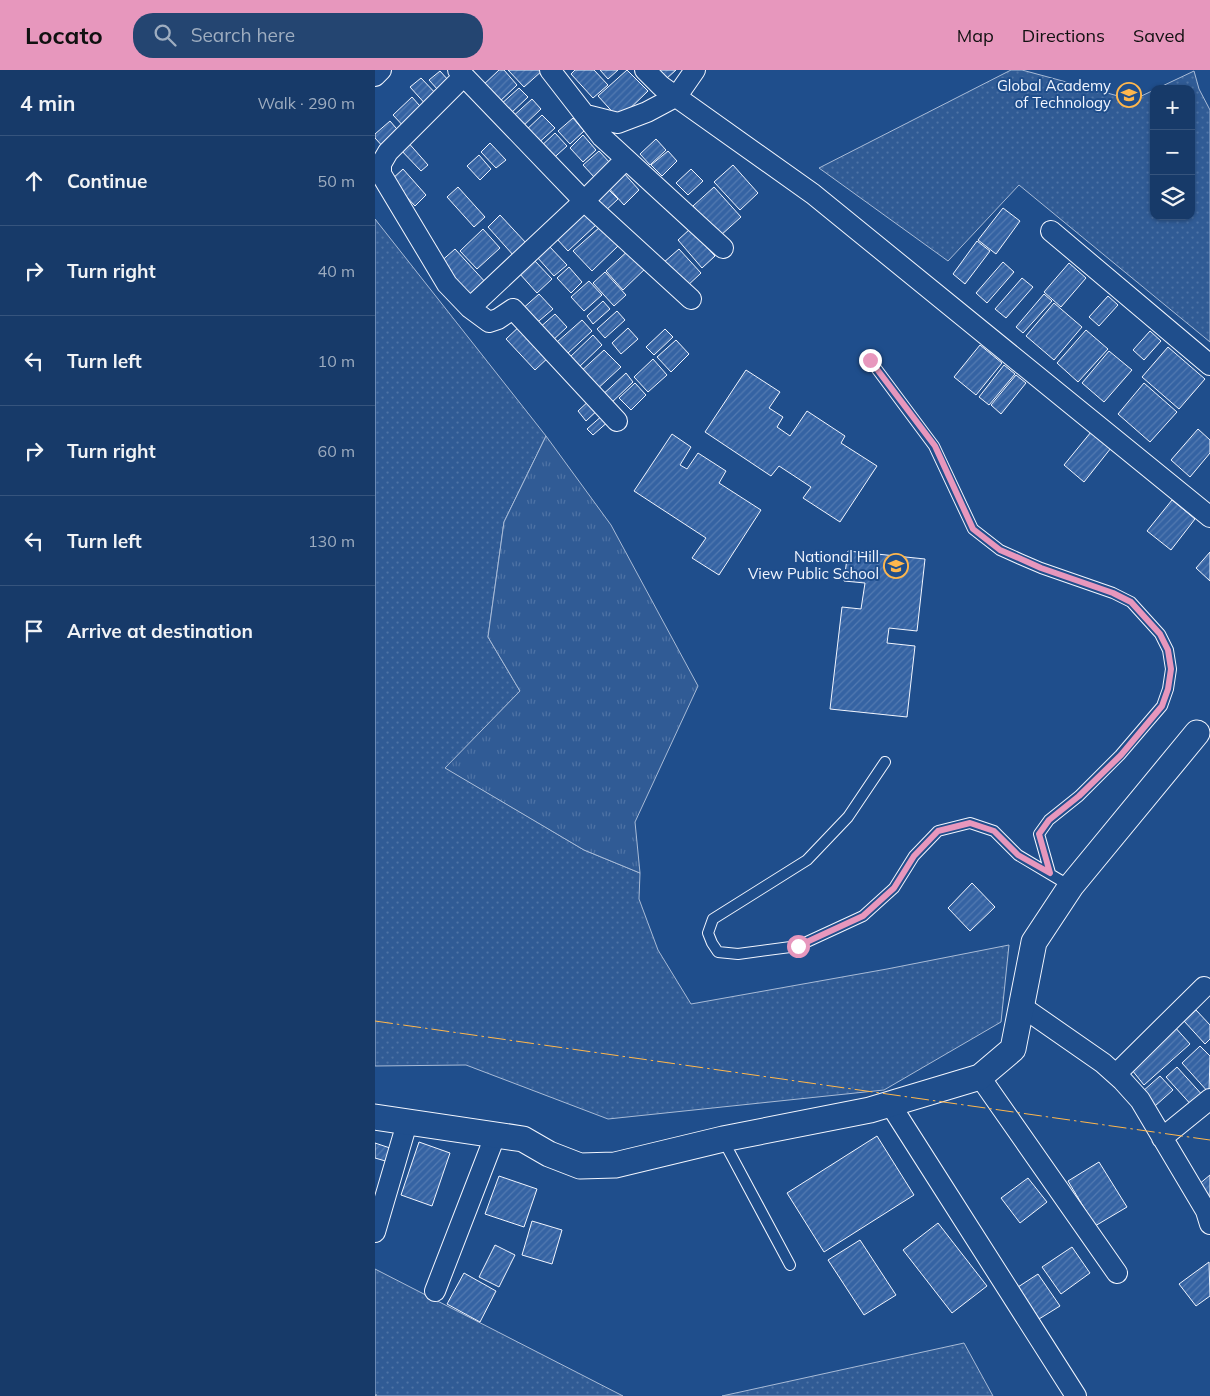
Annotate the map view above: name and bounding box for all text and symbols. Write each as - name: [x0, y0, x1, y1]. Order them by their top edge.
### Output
- search box: [133, 13, 483, 58]
- text: Locato: [25, 20, 103, 50]
- icon: search: [151, 21, 179, 49]
- text: Search here: [191, 23, 295, 47]
- text: Map: [957, 24, 994, 47]
- text: Directions: [1022, 24, 1105, 47]
- text: Saved: [1133, 24, 1185, 47]
- place label: Global Academy of Technology: [997, 76, 1111, 112]
- school or university icon: Global Academy of Technology: [1116, 82, 1142, 108]
- map controls: [1150, 85, 1195, 220]
- button: +: [1150, 85, 1195, 130]
- text: 4 min: [20, 90, 75, 116]
- text: Walk · 290 m: [257, 93, 355, 113]
- button: −: [1150, 130, 1195, 175]
- icon: ahead: [20, 167, 48, 195]
- text: Continue: [67, 169, 147, 193]
- text: 50 m: [318, 171, 355, 191]
- button: layers: [1150, 175, 1195, 220]
- icon: right: [20, 257, 48, 285]
- text: Turn right: [67, 259, 156, 283]
- text: 40 m: [318, 261, 355, 281]
- icon: left: [20, 347, 48, 375]
- text: Turn left: [67, 349, 142, 373]
- route end: [859, 349, 882, 372]
- text: 10 m: [318, 351, 355, 371]
- icon: right: [20, 437, 48, 465]
- text: Turn right: [67, 439, 156, 463]
- text: 60 m: [318, 441, 355, 461]
- icon: left: [20, 527, 48, 555]
- text: Turn left: [67, 529, 142, 553]
- text: 130 m: [308, 531, 355, 551]
- place label: National Hill View Public School: [748, 547, 879, 583]
- school or university icon: National Hill View Public School: [883, 553, 909, 579]
- icon: arrive: [20, 617, 48, 645]
- text: Arrive at destination: [67, 619, 253, 643]
- route start: [787, 935, 810, 958]

